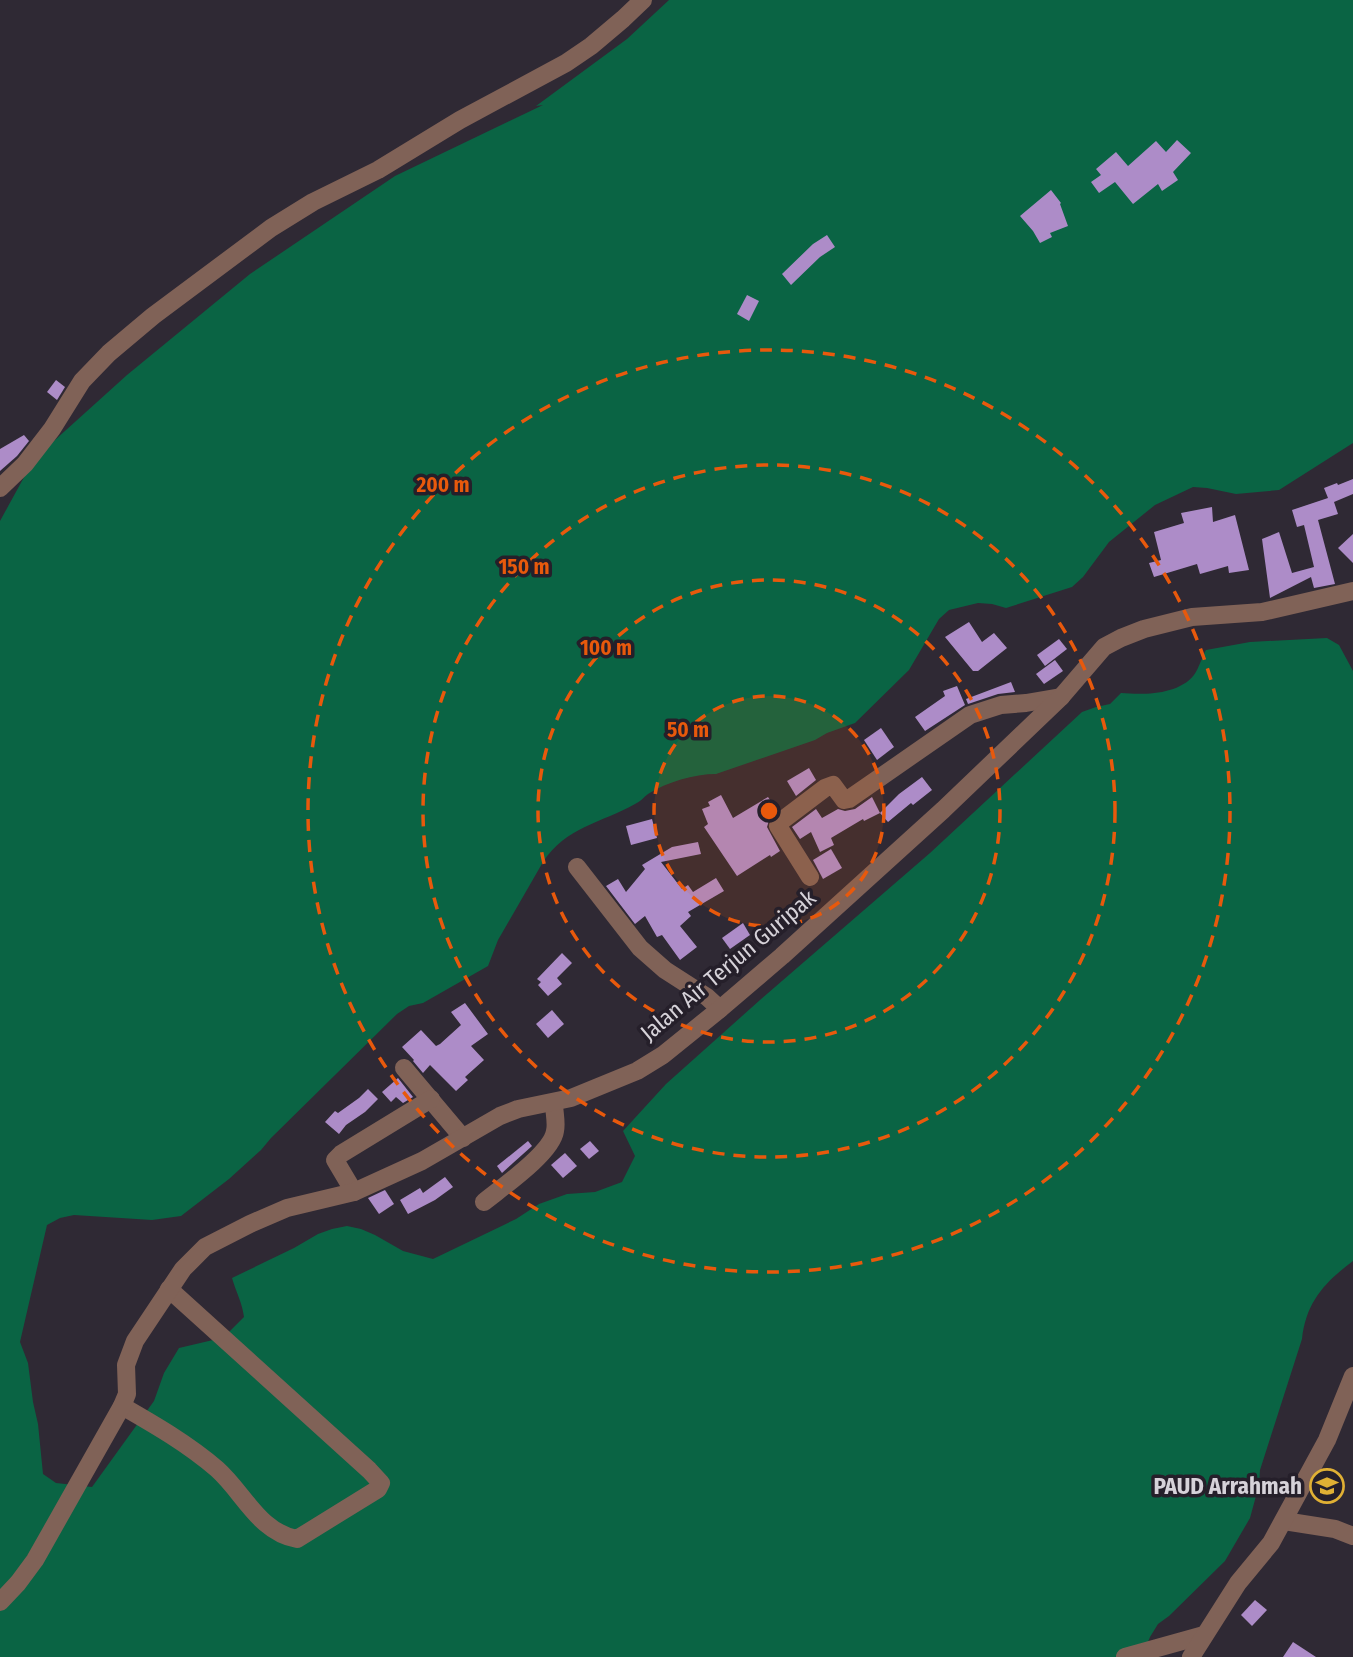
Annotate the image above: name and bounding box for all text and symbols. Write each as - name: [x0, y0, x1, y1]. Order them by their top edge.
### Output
- text: 200 m: [415, 472, 470, 498]
- text: 150 m: [498, 554, 550, 580]
- text: 100 m: [580, 635, 632, 661]
- text: 50 m: [667, 717, 709, 743]
- centre of rings: [757, 799, 781, 823]
- street label: Jalan Air Terjun Guripak: [635, 883, 822, 1047]
- school or university icon: PAUD Arrahmah: [1308, 1467, 1346, 1505]
- place label: PAUD Arrahmah: [1153, 1472, 1302, 1500]

